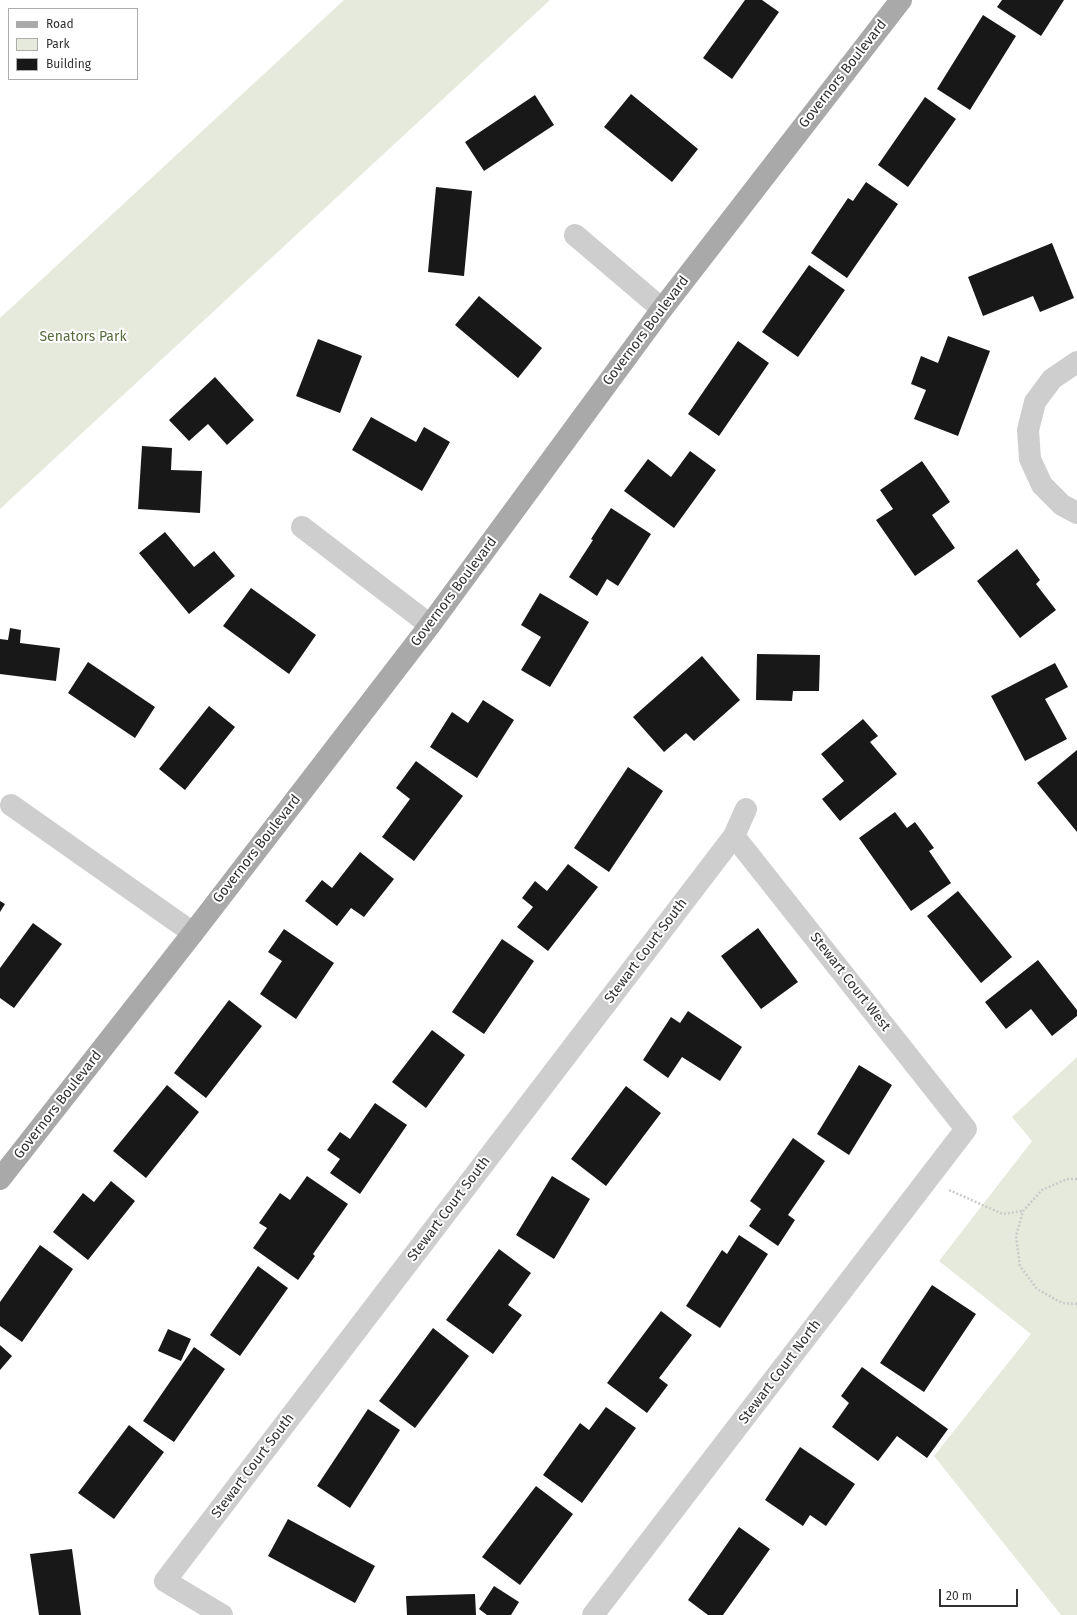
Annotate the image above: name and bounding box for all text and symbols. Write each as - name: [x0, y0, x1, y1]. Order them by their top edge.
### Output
- legend: [8, 8, 138, 80]
- text: Road: [46, 17, 74, 31]
- street label: Governors Boulevard: [796, 17, 890, 131]
- text: Park: [46, 37, 70, 51]
- text: Building: [46, 57, 91, 71]
- street label: Governors Boulevard: [599, 273, 693, 389]
- park label: Senators Park: [39, 329, 127, 345]
- street label: Governors Boulevard: [407, 534, 501, 650]
- street label: Governors Boulevard: [210, 792, 304, 906]
- street label: Stewart Court South: [601, 895, 691, 1007]
- street label: Stewart Court West: [806, 929, 894, 1035]
- street label: Governors Boulevard: [11, 1048, 105, 1162]
- street label: Stewart Court South: [404, 1153, 494, 1265]
- street label: Stewart Court North: [735, 1317, 825, 1427]
- street label: Stewart Court South: [208, 1410, 298, 1522]
- scale bar: [941, 1581, 1020, 1607]
- text: 20 m: [946, 1589, 972, 1603]

